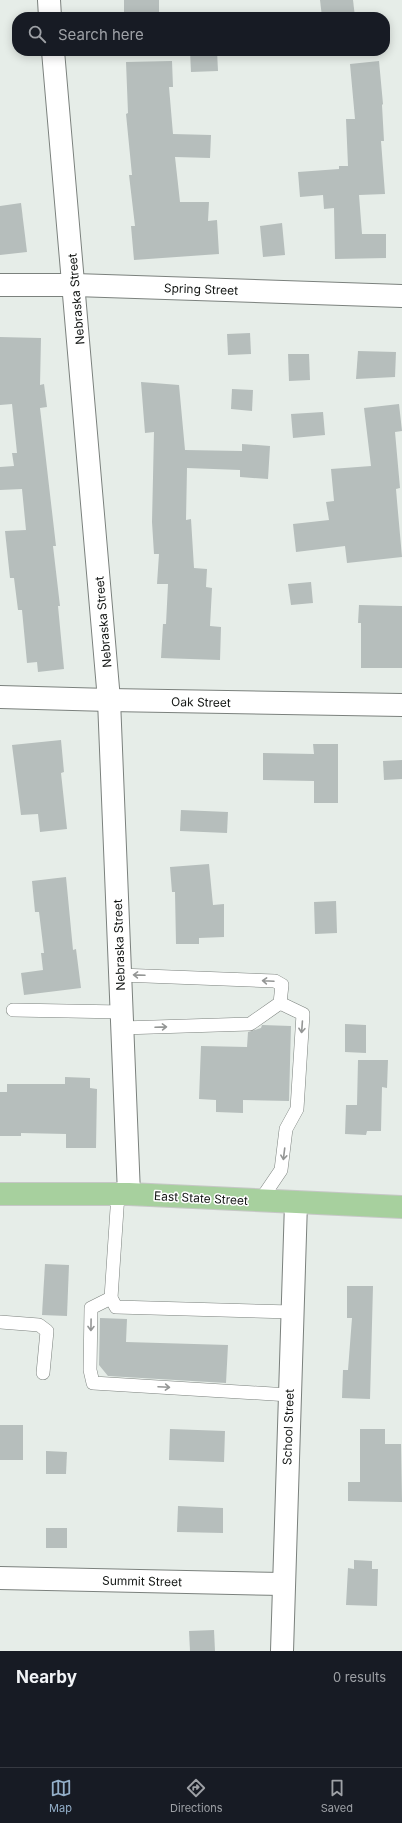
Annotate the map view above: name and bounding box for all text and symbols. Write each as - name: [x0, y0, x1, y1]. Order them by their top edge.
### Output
- search box: [12, 12, 390, 56]
- icon: search: [26, 23, 48, 45]
- text: Search here: [58, 25, 144, 44]
- street label: Nebraska Street: [65, 253, 87, 345]
- street label: Spring Street: [164, 280, 238, 298]
- street label: Nebraska Street: [92, 576, 114, 668]
- street label: Oak Street: [171, 694, 231, 710]
- street label: Nebraska Street: [110, 899, 128, 991]
- one-way arrow: [133, 972, 146, 979]
- one-way arrow: [262, 977, 275, 985]
- one-way arrow: [299, 1020, 306, 1033]
- one-way arrow: [154, 1023, 167, 1030]
- one-way arrow: [280, 1147, 288, 1160]
- street label: East State Street: [154, 1188, 248, 1208]
- one-way arrow: [87, 1318, 95, 1331]
- one-way arrow: [157, 1384, 170, 1391]
- street label: School Street: [279, 1389, 297, 1465]
- street label: Summit Street: [102, 1573, 182, 1589]
- text: Nearby: [16, 1667, 77, 1687]
- text: 0 results: [333, 1669, 386, 1685]
- tab: Map: [49, 1777, 72, 1815]
- tab: Directions: [170, 1777, 223, 1815]
- tab: Saved: [321, 1777, 353, 1815]

